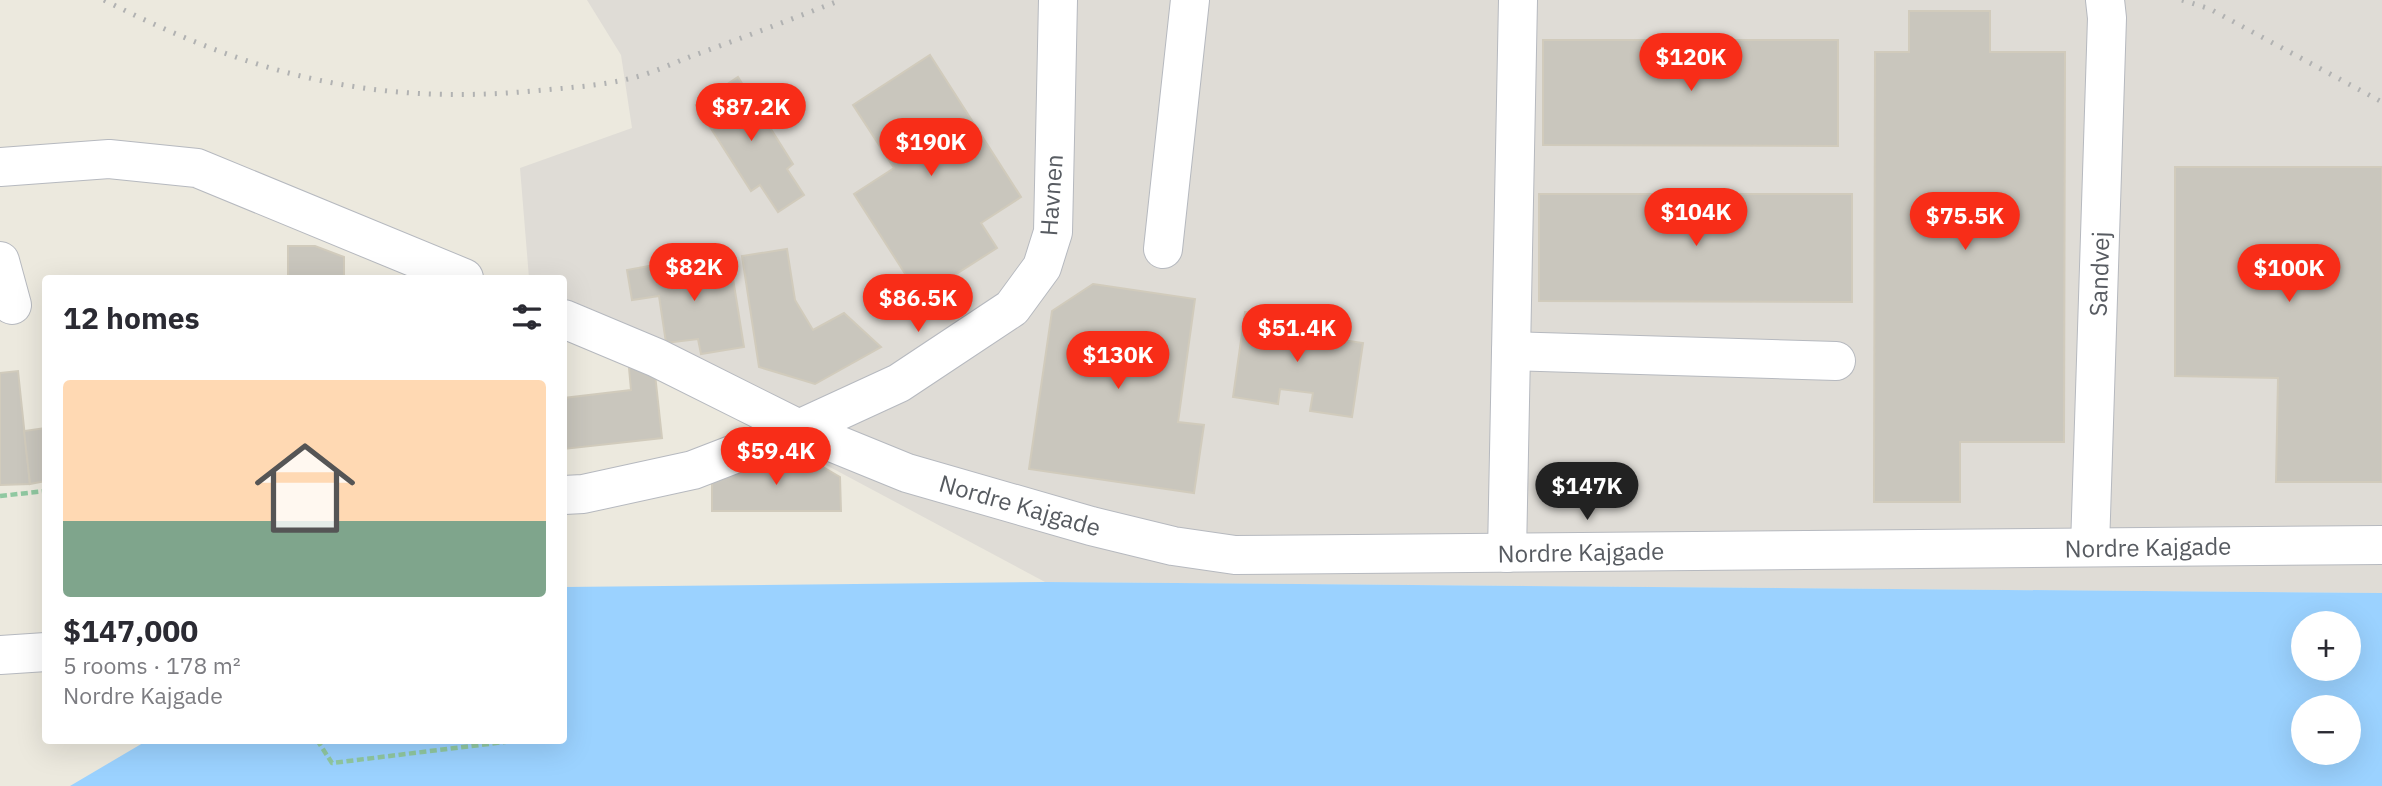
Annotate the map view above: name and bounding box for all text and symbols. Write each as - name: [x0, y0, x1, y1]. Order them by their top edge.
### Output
- pin: $120K: [1642, 34, 1740, 93]
- text: $120K: [1655, 41, 1727, 71]
- pin: $87.2K: [694, 83, 808, 143]
- text: $87.2K: [712, 91, 790, 121]
- pin: $190K: [882, 118, 980, 178]
- text: $190K: [895, 126, 967, 156]
- street label: Havnen: [1032, 153, 1070, 237]
- pin: $104K: [1647, 188, 1745, 248]
- pin: $75.5K: [1908, 192, 2022, 252]
- text: $104K: [1660, 196, 1732, 226]
- text: $75.5K: [1926, 200, 2004, 230]
- street label: Sandvej: [2082, 231, 2116, 317]
- pin: $82K: [653, 244, 735, 303]
- pin: $100K: [2240, 244, 2338, 304]
- text: $82K: [665, 251, 723, 281]
- text: $100K: [2253, 252, 2325, 282]
- pin: $86.5K: [861, 274, 975, 334]
- text: $86.5K: [879, 282, 957, 312]
- text: 12 homes: [63, 298, 200, 337]
- icon: filters: [508, 298, 546, 336]
- pin: $51.4K: [1240, 304, 1354, 364]
- text: $51.4K: [1258, 312, 1336, 342]
- pin: $130K: [1069, 332, 1167, 391]
- text: $130K: [1082, 339, 1154, 369]
- icon: home: [242, 425, 368, 551]
- pin: $59.4K: [719, 428, 833, 487]
- text: $59.4K: [737, 435, 815, 465]
- pin: $147K: [1538, 462, 1636, 522]
- street label: Nordre Kajgade: [935, 467, 1105, 543]
- text: $147K: [1551, 470, 1623, 500]
- street label: Nordre Kajgade: [2064, 530, 2232, 564]
- street label: Nordre Kajgade: [1497, 535, 1665, 569]
- text: $147,000: [63, 611, 198, 650]
- map controls: [2291, 611, 2361, 765]
- button: +: [2291, 611, 2361, 681]
- text: 5 rooms · 178 m²: [63, 650, 241, 680]
- text: Nordre Kajgade: [63, 680, 223, 710]
- button: −: [2291, 695, 2361, 765]

